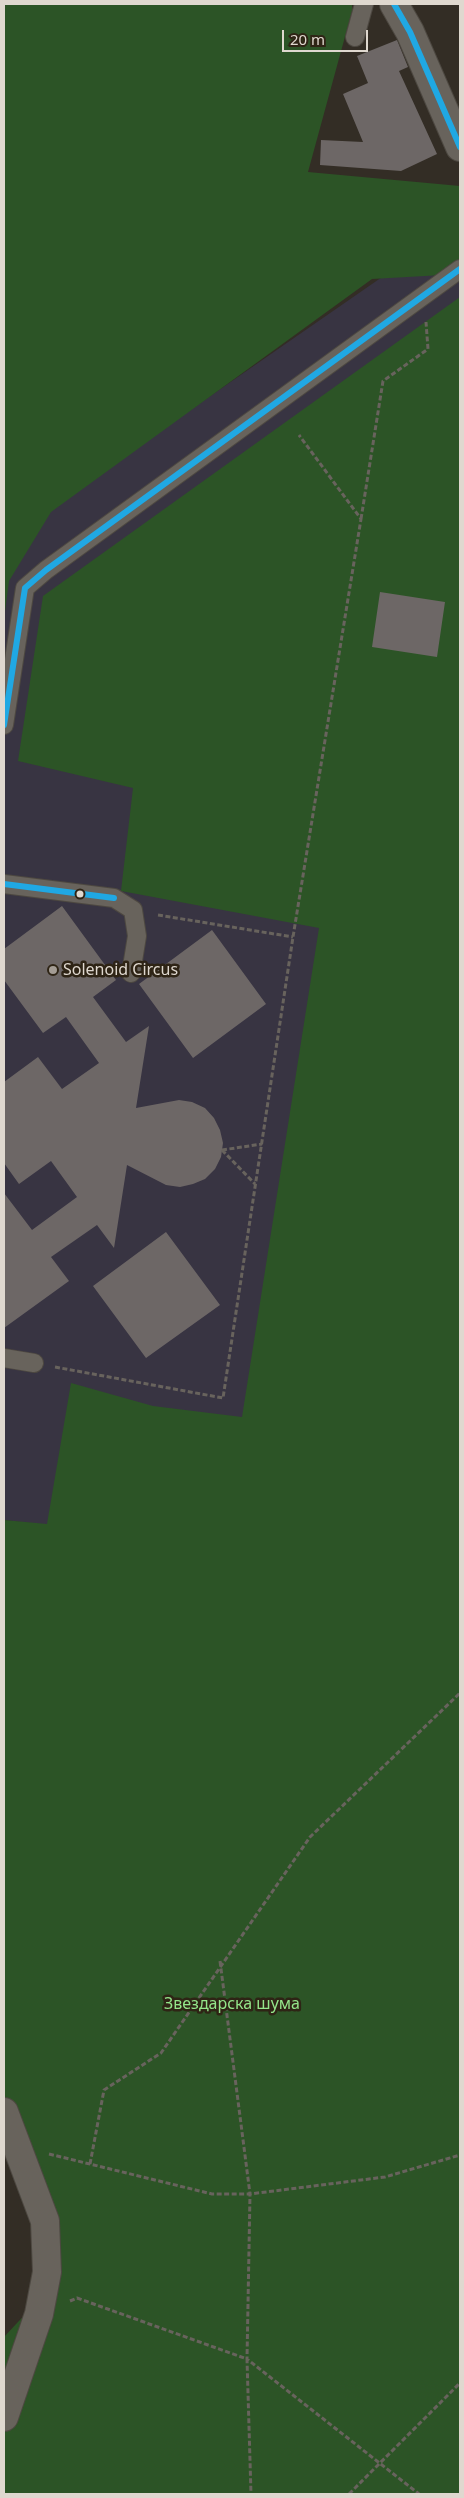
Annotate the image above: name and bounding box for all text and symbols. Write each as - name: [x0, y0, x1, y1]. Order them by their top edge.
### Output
- scale bar: [284, 20, 370, 52]
- text: 20 m: [290, 29, 325, 49]
- unlabelled marker: [75, 889, 85, 899]
- place label: Solenoid Circus: [63, 960, 178, 980]
- marker: Solenoid Circus: [47, 964, 59, 976]
- park label: Звездарска шума: [164, 1994, 300, 2014]

